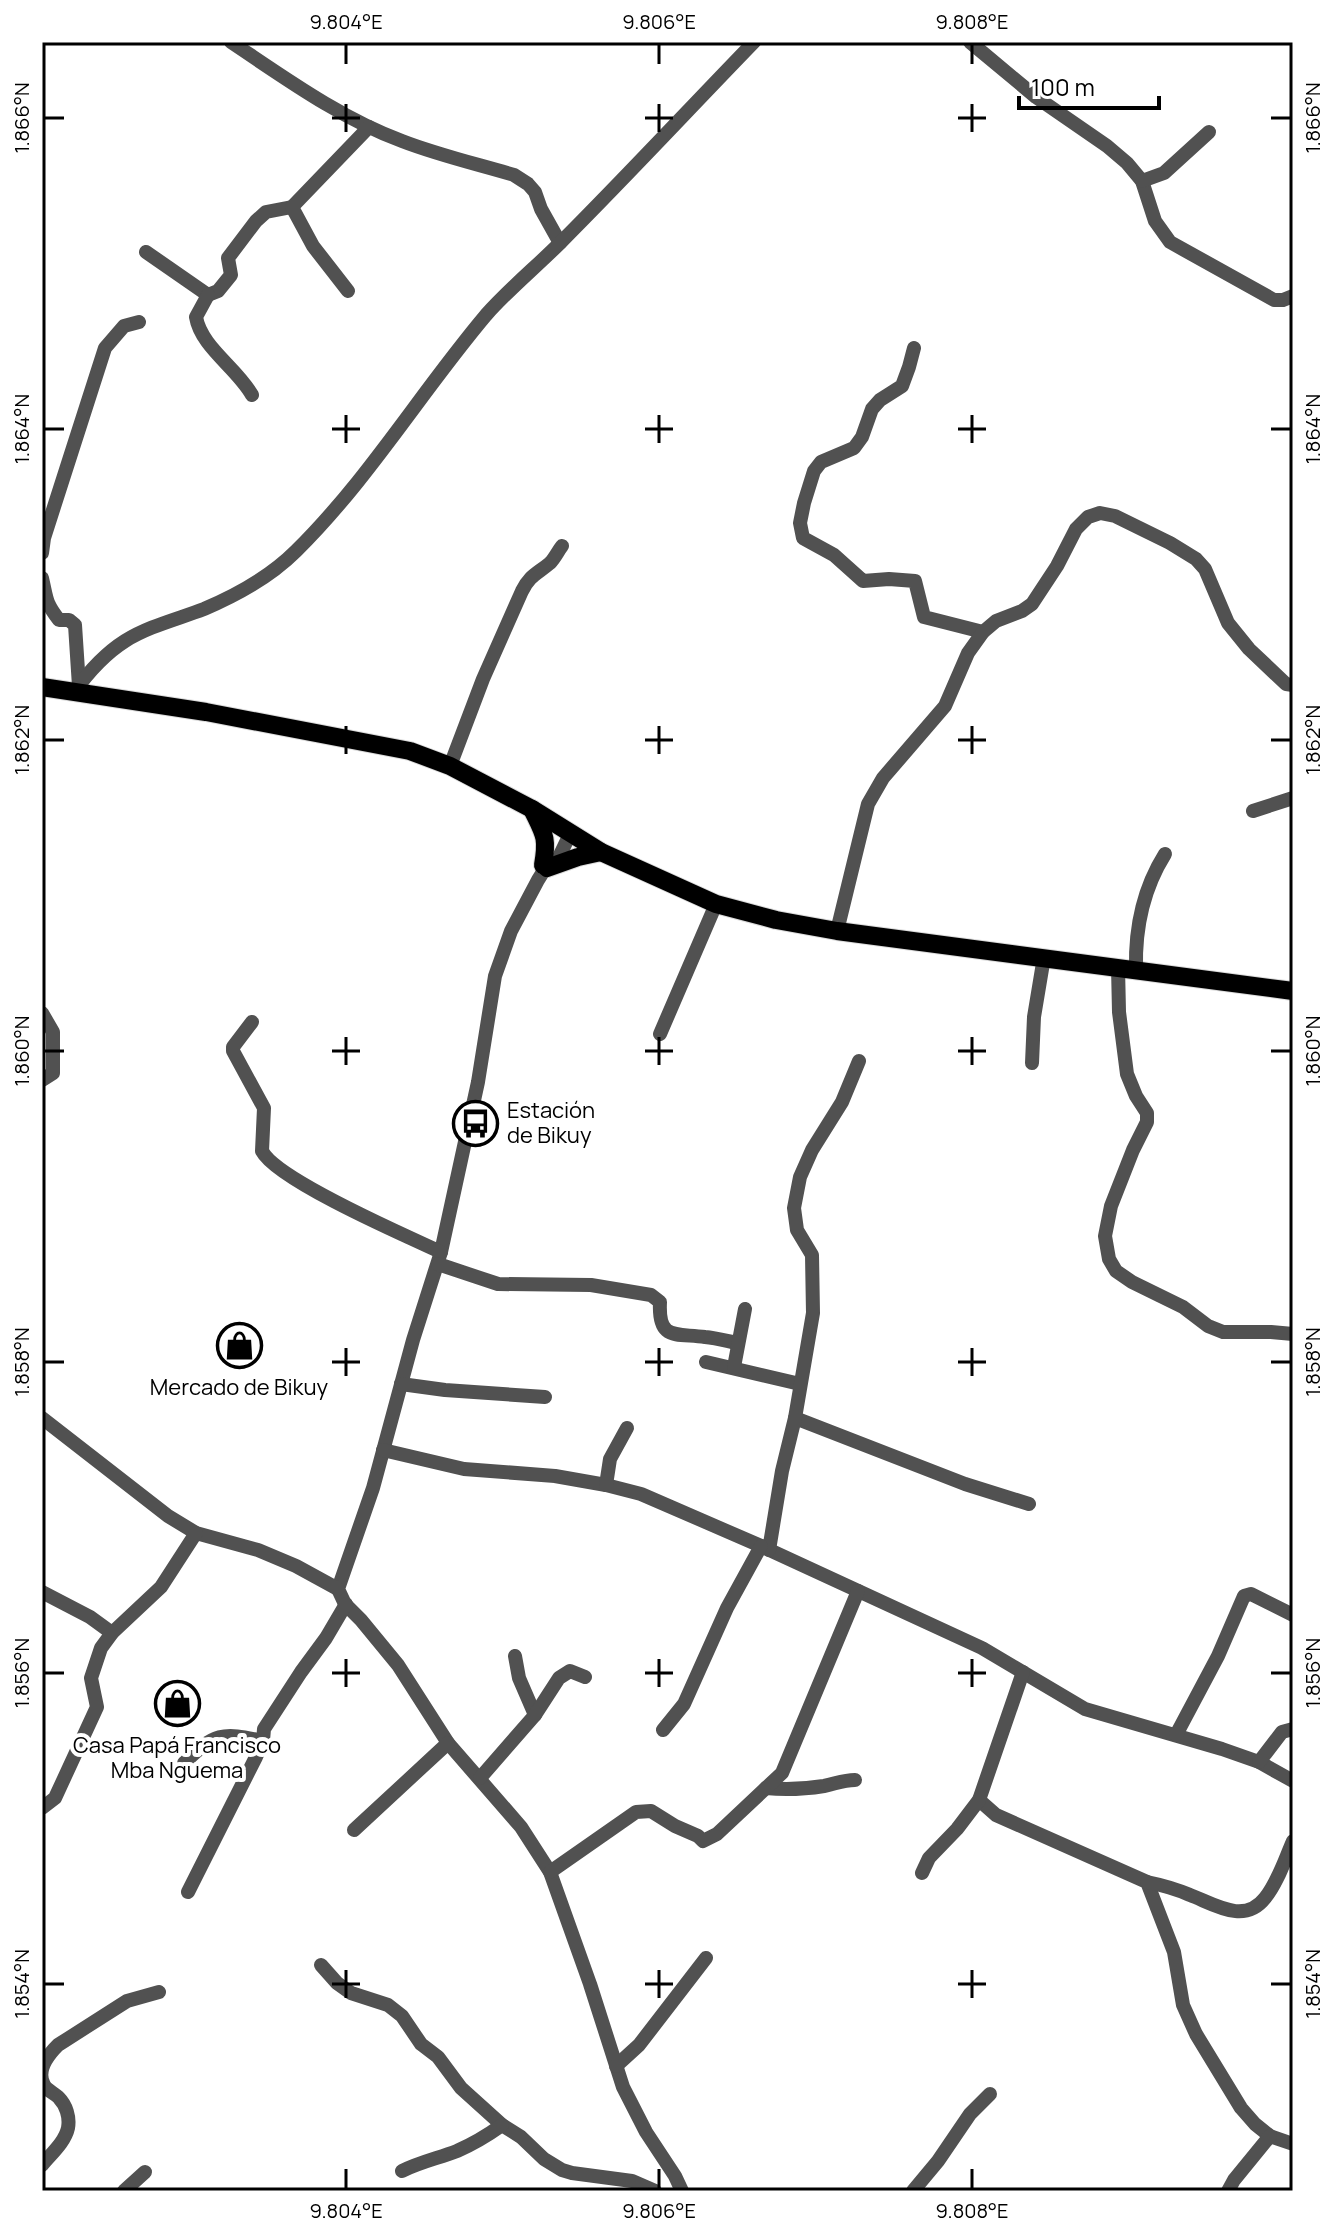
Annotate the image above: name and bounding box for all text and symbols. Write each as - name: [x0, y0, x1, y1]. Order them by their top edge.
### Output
- text: 9.804°E: [309, 8, 383, 35]
- text: 9.806°E: [622, 8, 696, 35]
- text: 9.808°E: [936, 8, 1008, 35]
- scale bar: [1019, 60, 1159, 110]
- text: 100 m: [1031, 70, 1095, 103]
- text: 1.866°N: [8, 82, 35, 154]
- text: 1.866°N: [1299, 82, 1326, 154]
- text: 1.864°N: [8, 394, 35, 464]
- text: 1.864°N: [1299, 394, 1326, 464]
- text: 1.862°N: [8, 705, 35, 775]
- text: 1.862°N: [1299, 705, 1326, 775]
- text: 1.860°N: [8, 1016, 35, 1086]
- text: 1.860°N: [1299, 1016, 1326, 1086]
- place label: Estación de Bikuy: [507, 1095, 595, 1150]
- bus stop icon: Estación de Bikuy: [452, 1099, 500, 1147]
- shop icon: Mercado de Bikuy: [215, 1322, 263, 1370]
- text: 1.858°N: [8, 1327, 35, 1397]
- text: 1.858°N: [1299, 1327, 1326, 1397]
- place label: Mercado de Bikuy: [150, 1372, 329, 1402]
- text: 1.856°N: [8, 1638, 35, 1708]
- text: 1.856°N: [1299, 1638, 1326, 1708]
- shop icon: Casa Papá Francisco Mba Nguema: [153, 1680, 201, 1728]
- place label: Casa Papá Francisco Mba Nguema: [73, 1730, 281, 1785]
- text: 1.854°N: [8, 1949, 35, 2019]
- text: 1.854°N: [1299, 1949, 1326, 2019]
- text: 9.804°E: [309, 2197, 383, 2224]
- text: 9.806°E: [622, 2197, 696, 2224]
- text: 9.808°E: [936, 2197, 1008, 2224]

